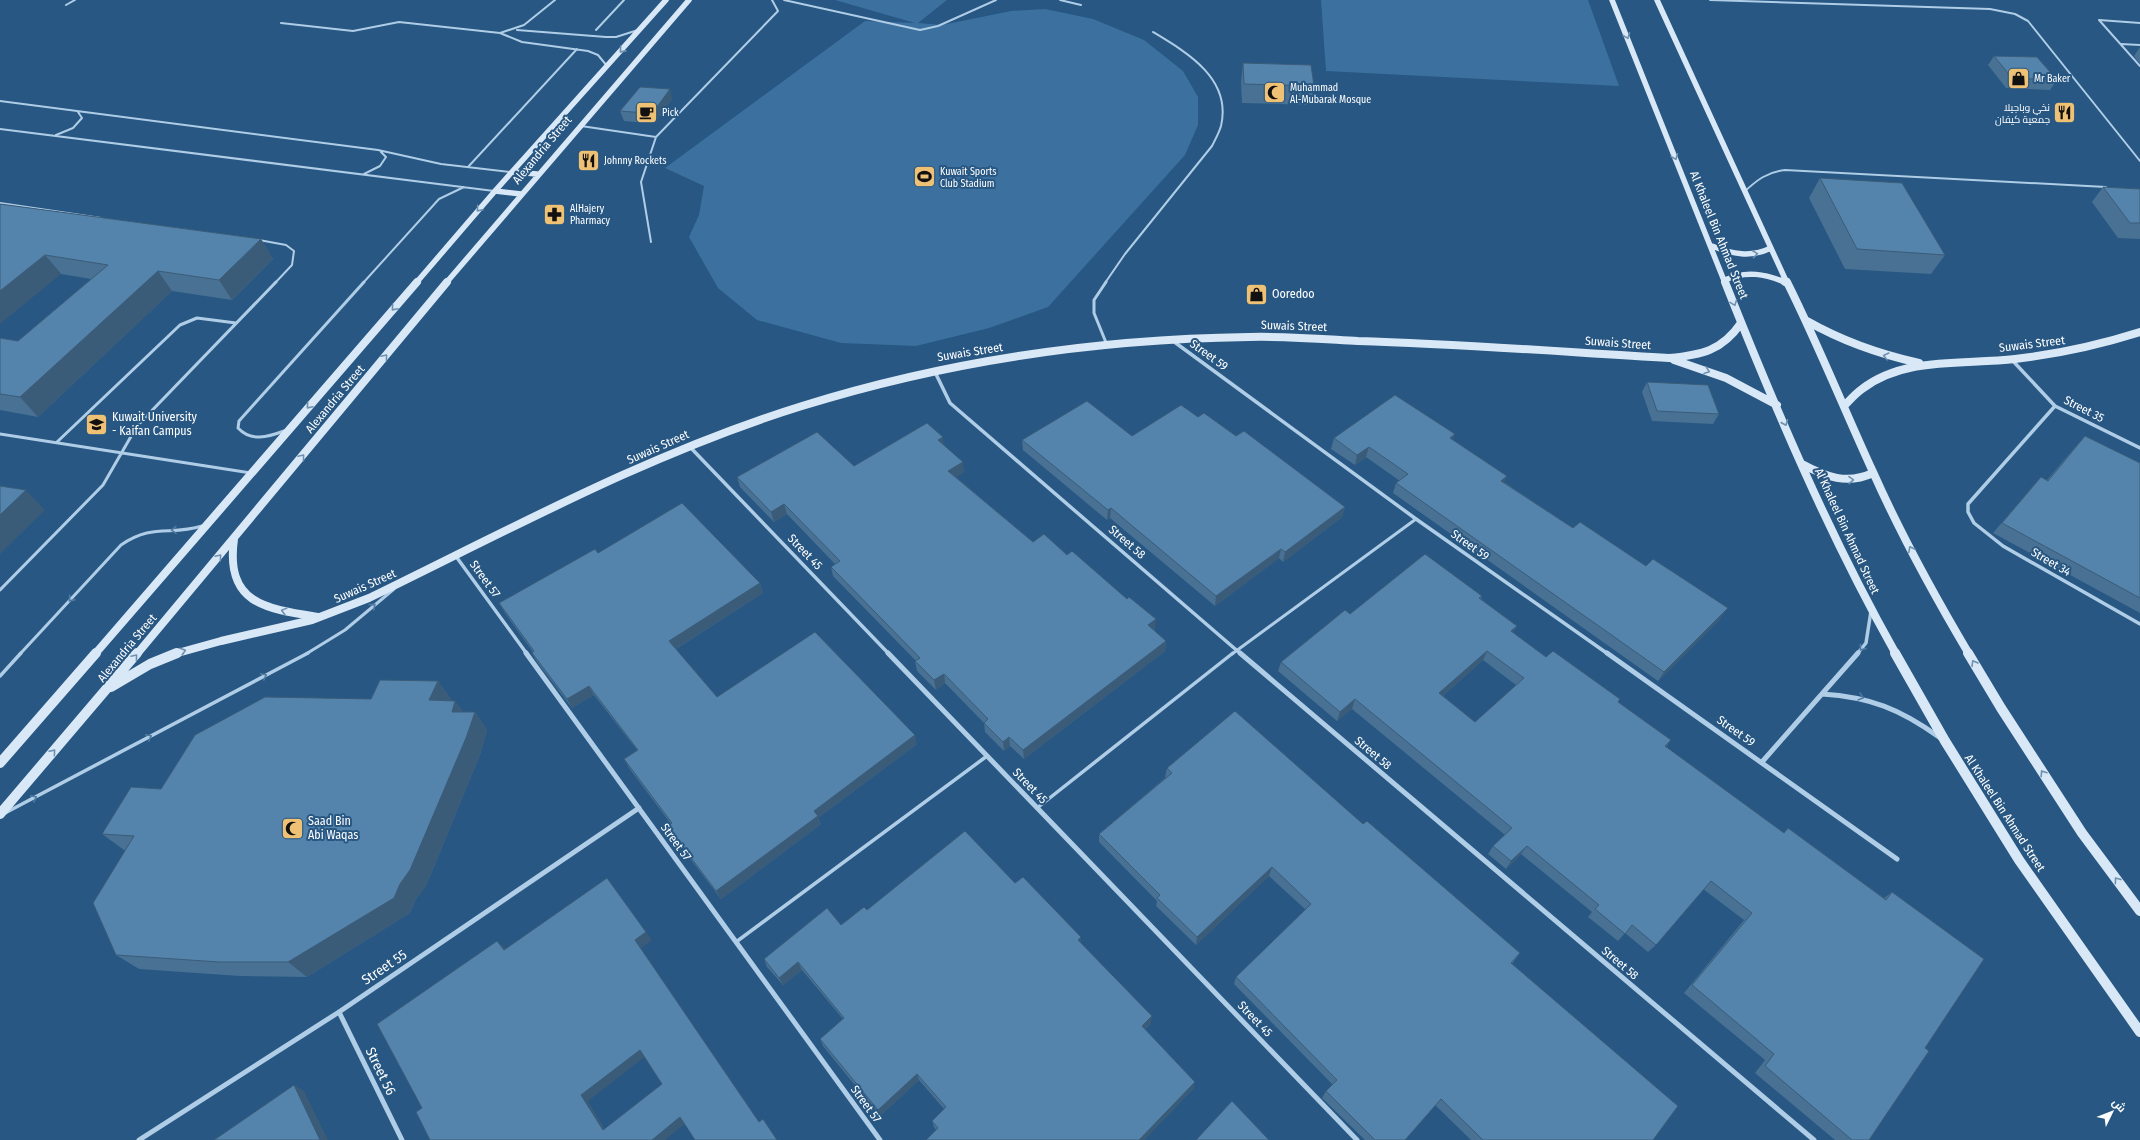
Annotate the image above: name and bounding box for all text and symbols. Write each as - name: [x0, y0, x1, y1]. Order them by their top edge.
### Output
- one-way arrow: [1622, 33, 1630, 40]
- one-way arrow: [619, 45, 626, 53]
- shop icon: Mr Baker: [2006, 65, 2032, 91]
- place label: Mr Baker: [2034, 73, 2071, 85]
- mosque icon: Muhammad Al-Mubarak Mosque: [1262, 80, 1288, 106]
- place label: Muhammad Al-Mubarak Mosque: [1290, 82, 1371, 106]
- cafe icon: Pick: [634, 99, 660, 125]
- restaurant icon: نخي وباجيلا جمعية كيفان: [2052, 100, 2078, 126]
- place label: نخي وباجيلا جمعية كيفان: [1995, 102, 2050, 126]
- place label: Pick: [662, 107, 679, 119]
- street label: Alexandria Street: [510, 113, 575, 187]
- restaurant icon: Johnny Rockets: [576, 147, 602, 173]
- one-way arrow: [1671, 153, 1679, 160]
- place label: Johnny Rockets: [604, 155, 666, 167]
- sports icon: Kuwait Sports Club Stadium: [912, 164, 938, 190]
- place label: Kuwait Sports Club Stadium: [940, 166, 996, 190]
- street label: Al Khaleel Bin Ahmad Street: [1687, 169, 1751, 301]
- pharmacy icon: AlHajery Pharmacy: [542, 201, 568, 227]
- place label: AlHajery Pharmacy: [570, 203, 611, 227]
- one-way arrow: [476, 205, 483, 212]
- one-way arrow: [1752, 250, 1758, 259]
- shop icon: Ooredoo: [1244, 281, 1270, 307]
- place label: Ooredoo: [1272, 287, 1315, 301]
- one-way arrow: [1729, 300, 1737, 307]
- one-way arrow: [392, 303, 399, 311]
- street label: Suwais Street: [1261, 318, 1327, 334]
- street label: Suwais Street: [1998, 333, 2066, 355]
- street label: Suwais Street: [1584, 334, 1652, 352]
- street label: Street 59: [1187, 337, 1231, 374]
- street label: Suwais Street: [936, 340, 1004, 364]
- one-way arrow: [1882, 352, 1889, 360]
- one-way arrow: [380, 354, 387, 361]
- street label: Alexandria Street: [303, 362, 368, 436]
- one-way arrow: [1703, 366, 1710, 374]
- street label: Street 35: [2062, 393, 2107, 425]
- one-way arrow: [307, 402, 314, 409]
- place label: Kuwait University - Kaifan Campus: [112, 410, 198, 438]
- school or university icon: Kuwait University - Kaifan Campus: [83, 411, 109, 437]
- one-way arrow: [1780, 420, 1788, 427]
- street label: Suwais Street: [625, 427, 691, 467]
- one-way arrow: [297, 454, 304, 461]
- street label: Al Khaleel Bin Ahmad Street: [1812, 466, 1882, 596]
- one-way arrow: [1848, 476, 1854, 484]
- street label: Street 58: [1106, 522, 1148, 562]
- one-way arrow: [171, 526, 177, 534]
- street label: Street 59: [1448, 527, 1492, 563]
- street label: Street 45: [785, 531, 825, 573]
- street label: Street 34: [2029, 545, 2073, 579]
- one-way arrow: [1908, 546, 1916, 553]
- one-way arrow: [214, 554, 221, 561]
- street label: Street 57: [467, 558, 503, 600]
- street label: Suwais Street: [332, 566, 398, 606]
- one-way arrow: [69, 594, 76, 601]
- one-way arrow: [369, 604, 376, 611]
- one-way arrow: [281, 607, 288, 616]
- street label: Alexandria Street: [95, 611, 160, 685]
- one-way arrow: [1859, 644, 1866, 651]
- one-way arrow: [179, 647, 186, 656]
- one-way arrow: [131, 654, 138, 661]
- one-way arrow: [1972, 660, 1979, 667]
- one-way arrow: [260, 673, 267, 681]
- one-way arrow: [1858, 693, 1864, 701]
- street label: Street 59: [1714, 713, 1758, 749]
- one-way arrow: [145, 734, 153, 742]
- street label: Street 58: [1352, 734, 1394, 772]
- one-way arrow: [49, 750, 56, 757]
- street label: Al Khaleel Bin Ahmad Street: [1962, 752, 2048, 874]
- street label: Street 45: [1010, 765, 1050, 807]
- one-way arrow: [2040, 770, 2048, 777]
- one-way arrow: [30, 795, 38, 803]
- place label: Saad Bin Abi Waqas: [308, 814, 358, 842]
- mosque icon: Saad Bin Abi Waqas: [280, 815, 306, 841]
- street label: Street 57: [658, 821, 694, 863]
- one-way arrow: [2115, 877, 2122, 884]
- street label: Street 58: [1599, 944, 1641, 982]
- street label: Street 55: [359, 946, 410, 989]
- street label: Street 45: [1235, 998, 1275, 1040]
- street label: Street 56: [362, 1045, 399, 1098]
- street label: Street 57: [848, 1083, 884, 1125]
- north arrow: [2092, 1092, 2132, 1132]
- text: ش: [2109, 1096, 2129, 1115]

